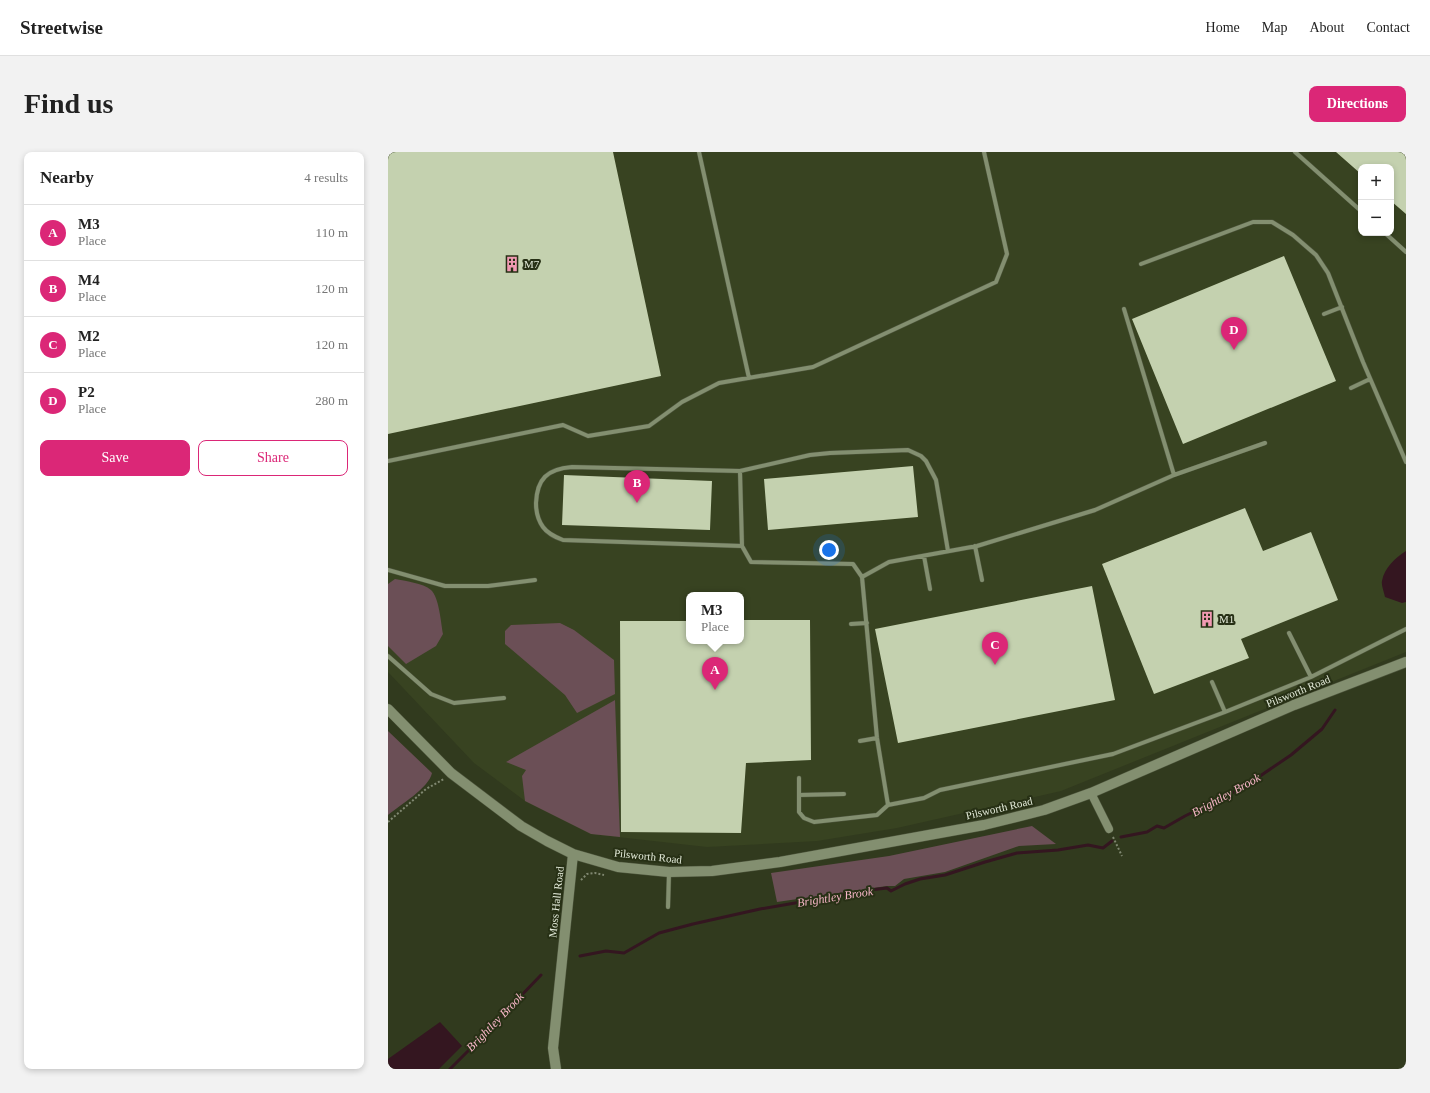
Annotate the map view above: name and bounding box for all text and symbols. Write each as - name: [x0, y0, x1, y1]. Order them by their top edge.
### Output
- text: Streetwise: [20, 17, 103, 38]
- text: Home: [1206, 20, 1240, 35]
- text: Map: [1262, 20, 1287, 35]
- text: About: [1309, 20, 1344, 35]
- text: Contact: [1366, 20, 1410, 35]
- button: Directions: [1309, 86, 1406, 122]
- text: Find us: [24, 88, 114, 119]
- map controls: [1358, 164, 1394, 236]
- button: +: [1358, 164, 1394, 200]
- text: Nearby: [40, 168, 94, 187]
- text: 4 results: [304, 170, 348, 185]
- button: −: [1358, 200, 1394, 236]
- text: M3: [78, 216, 100, 232]
- text: A: [48, 225, 58, 240]
- text: 110 m: [316, 225, 348, 240]
- text: Place: [78, 233, 106, 248]
- building icon: M7: [503, 255, 521, 273]
- place label: M7: [524, 258, 540, 270]
- text: M4: [78, 272, 100, 288]
- text: B: [49, 281, 57, 296]
- text: 120 m: [315, 281, 348, 296]
- text: Place: [78, 289, 106, 304]
- pin: D: [1221, 317, 1247, 350]
- text: M2: [78, 328, 100, 344]
- text: C: [48, 337, 58, 352]
- text: 120 m: [315, 337, 348, 352]
- text: Place: [78, 345, 106, 360]
- text: P2: [78, 384, 95, 400]
- text: D: [48, 393, 58, 408]
- text: 280 m: [315, 393, 348, 408]
- text: Place: [78, 401, 106, 416]
- button: Save: [40, 440, 190, 476]
- button: Share: [198, 440, 348, 476]
- pin: B: [624, 470, 650, 503]
- your location: [819, 540, 839, 560]
- popup: [686, 592, 744, 644]
- text: M3: [701, 602, 723, 618]
- building icon: M1: [1198, 610, 1216, 628]
- place label: M1: [1219, 613, 1234, 625]
- text: Place: [701, 619, 729, 634]
- pin: C: [982, 632, 1008, 665]
- pin: A: [702, 657, 728, 690]
- street label: Pilsworth Road: [1264, 672, 1332, 709]
- water label: Brightley Brook: [1189, 770, 1263, 820]
- street label: Pilsworth Road: [964, 794, 1034, 822]
- street label: Pilsworth Road: [613, 846, 683, 866]
- street label: Moss Hall Road: [546, 865, 566, 938]
- water label: Brightley Brook: [796, 884, 875, 910]
- water label: Brightley Brook: [463, 989, 527, 1054]

